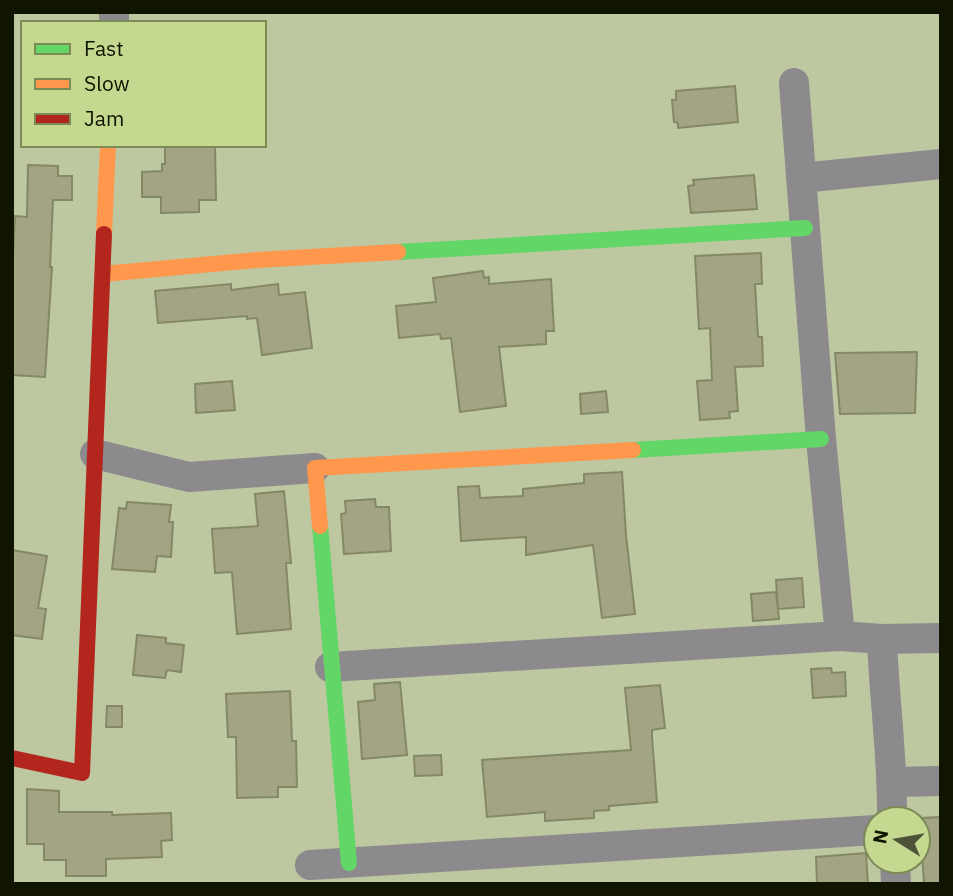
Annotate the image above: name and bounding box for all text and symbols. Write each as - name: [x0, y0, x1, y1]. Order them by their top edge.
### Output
- legend: [21, 21, 266, 147]
- text: Fast: [84, 34, 124, 62]
- text: Slow: [84, 69, 130, 97]
- text: Jam: [84, 104, 124, 132]
- north arrow: [862, 805, 932, 875]
- text: N: [867, 828, 893, 846]

